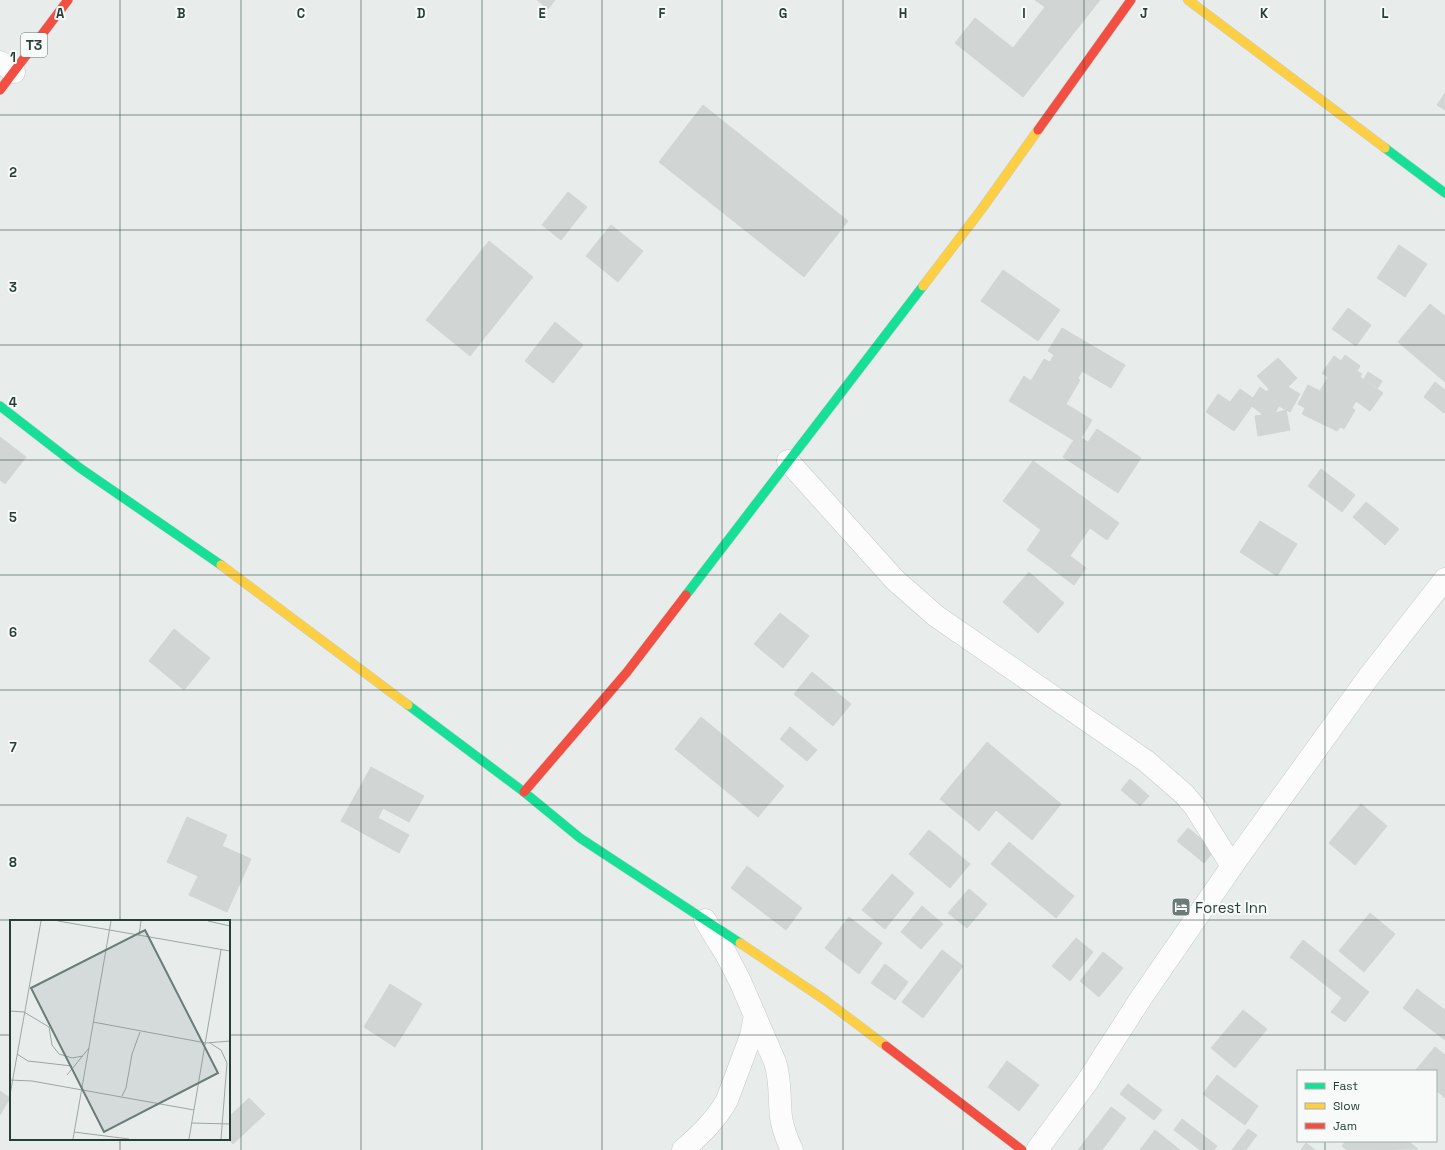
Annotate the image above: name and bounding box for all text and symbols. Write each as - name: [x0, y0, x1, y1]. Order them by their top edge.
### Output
- text: A: [56, 5, 65, 22]
- text: B: [177, 5, 186, 22]
- text: C: [297, 5, 305, 22]
- text: D: [417, 5, 426, 22]
- text: E: [538, 5, 546, 22]
- text: F: [659, 5, 666, 22]
- text: G: [779, 5, 787, 22]
- text: H: [899, 5, 907, 22]
- text: I: [1022, 5, 1026, 22]
- text: J: [1140, 5, 1148, 22]
- text: K: [1260, 5, 1269, 22]
- text: L: [1381, 5, 1389, 22]
- road number: T3: [21, 33, 47, 57]
- text: 1: [10, 49, 16, 66]
- text: 2: [9, 164, 17, 181]
- text: 3: [9, 279, 17, 296]
- text: 4: [9, 394, 17, 411]
- text: 5: [9, 509, 17, 526]
- text: 6: [9, 624, 17, 641]
- text: 7: [9, 739, 17, 756]
- text: 8: [9, 854, 17, 871]
- hotel icon: Forest Inn: [1170, 896, 1192, 918]
- place label: Forest Inn: [1195, 898, 1267, 917]
- inset map: [10, 920, 230, 1140]
- legend: [1297, 1070, 1437, 1142]
- text: Fast: [1333, 1078, 1358, 1094]
- text: Slow: [1333, 1098, 1360, 1114]
- text: Jam: [1333, 1118, 1357, 1134]

